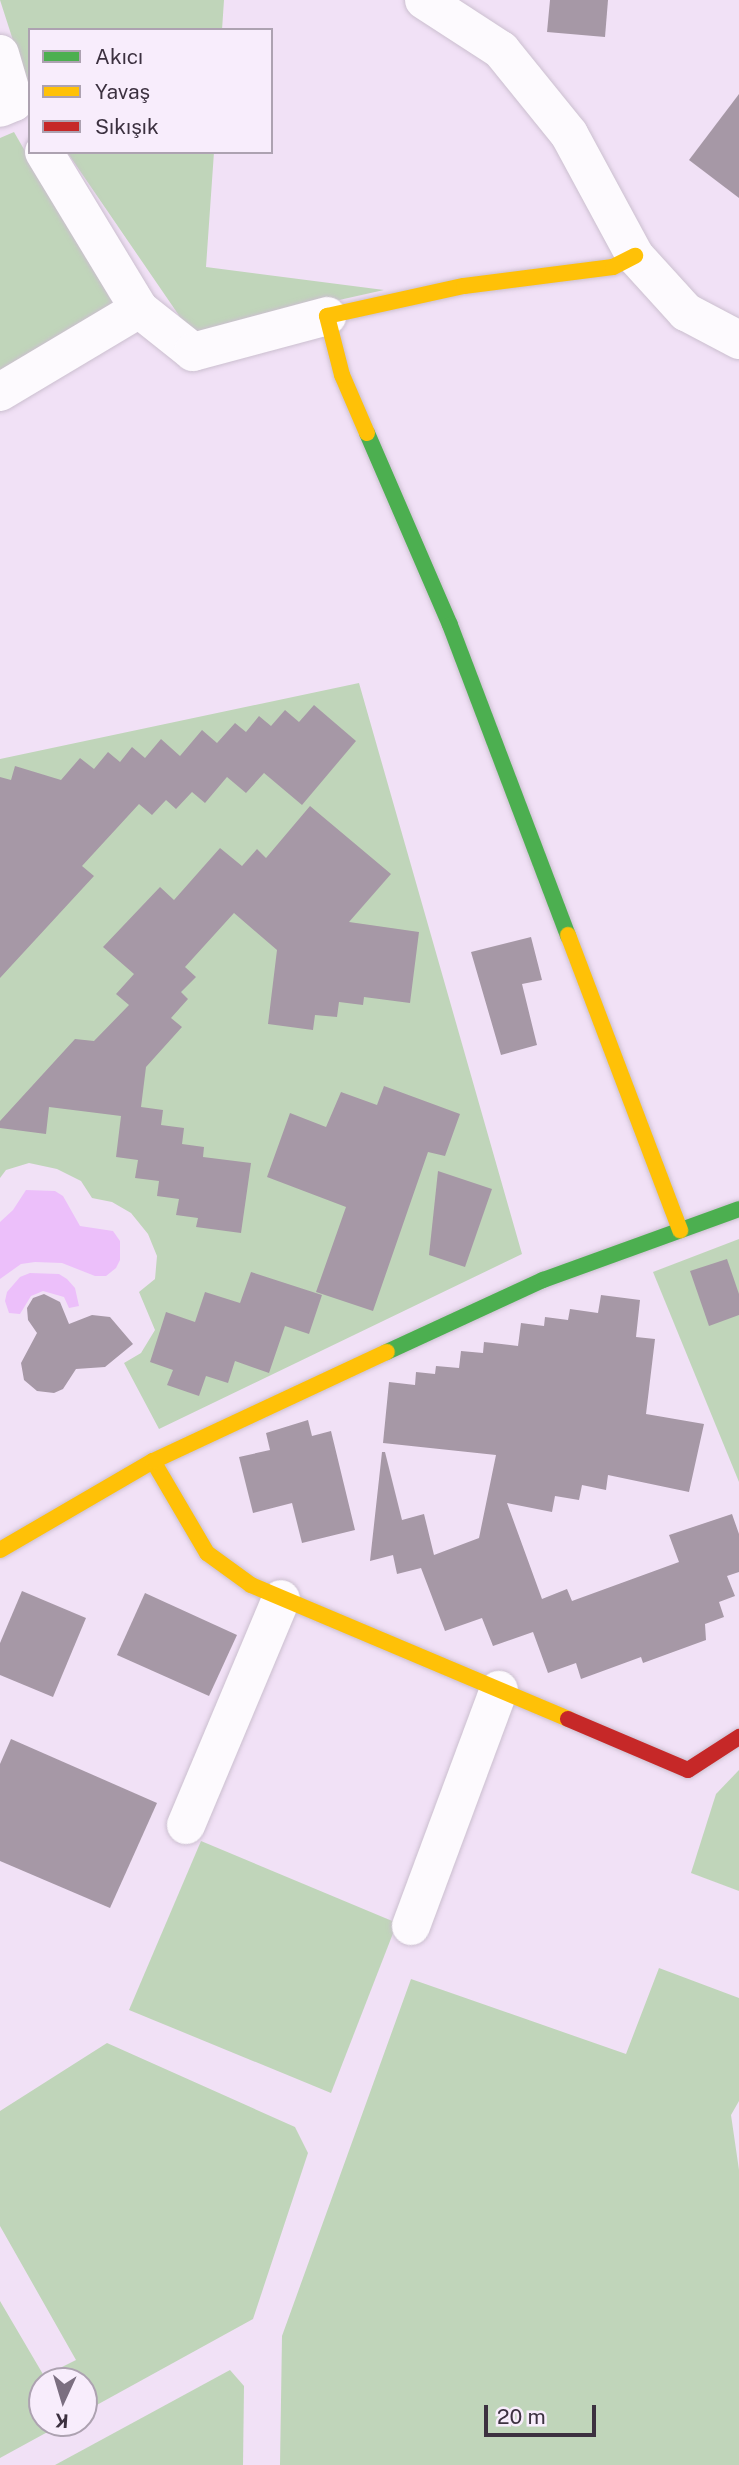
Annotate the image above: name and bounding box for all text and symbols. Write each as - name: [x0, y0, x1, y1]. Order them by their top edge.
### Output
- legend: [28, 28, 273, 154]
- text: Akıcı: [95, 44, 143, 69]
- text: Yavaş: [95, 79, 150, 104]
- text: Sıkışık: [95, 114, 159, 139]
- north arrow: [28, 2367, 98, 2437]
- scale bar: [487, 2392, 599, 2436]
- text: 20 m: [497, 2404, 546, 2429]
- text: K: [54, 2410, 69, 2432]

